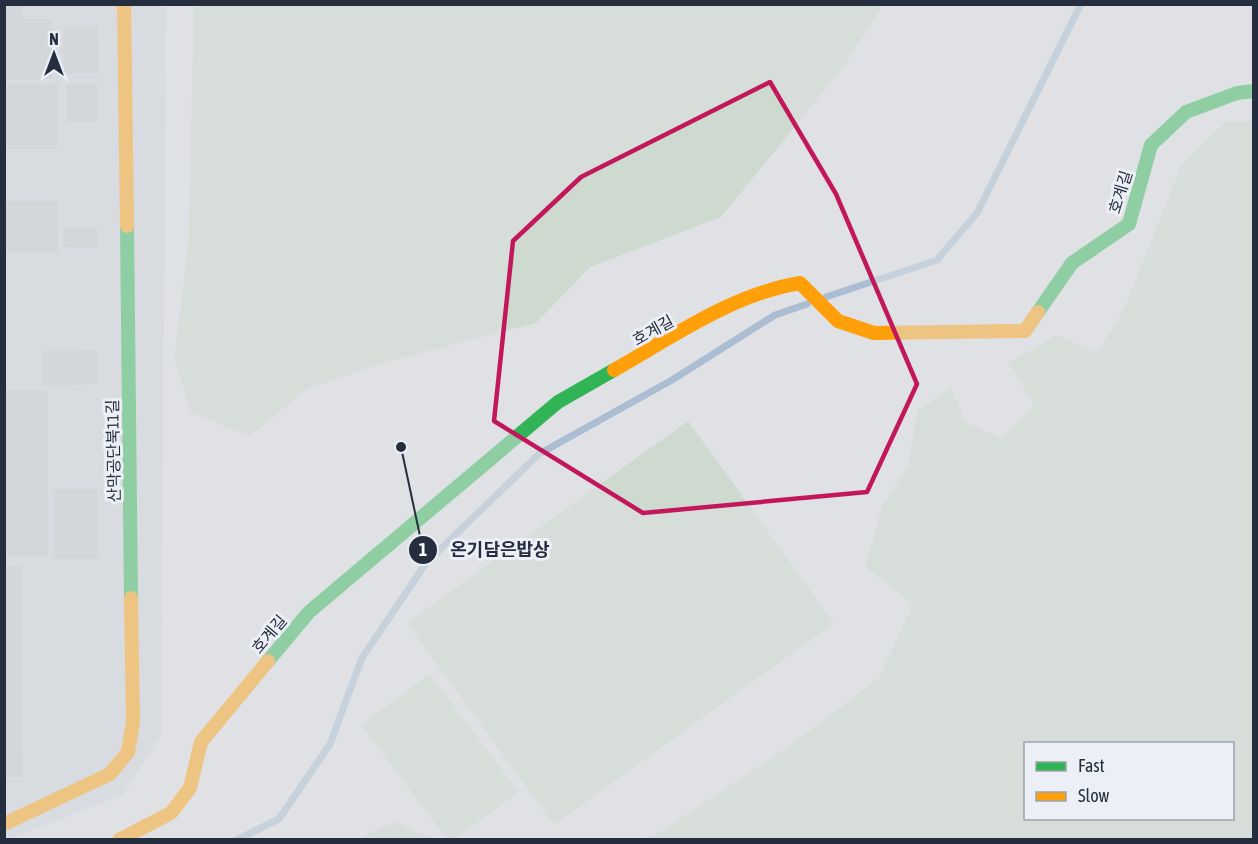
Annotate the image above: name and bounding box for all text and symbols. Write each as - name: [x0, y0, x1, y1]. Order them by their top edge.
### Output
- north arrow: [24, 24, 84, 84]
- text: N: [49, 30, 59, 48]
- street label: 호계길: [1105, 168, 1135, 216]
- street label: 호계길: [629, 311, 677, 349]
- street label: 산막공단북11길: [103, 399, 123, 503]
- callout: 온기담은밥상: [408, 532, 561, 568]
- text: 1: [419, 539, 427, 560]
- text: 온기담은밥상: [450, 539, 550, 560]
- street label: 호계길: [248, 611, 290, 657]
- legend: [1024, 742, 1234, 820]
- text: Fast: [1078, 755, 1105, 776]
- text: Slow: [1078, 785, 1109, 806]

